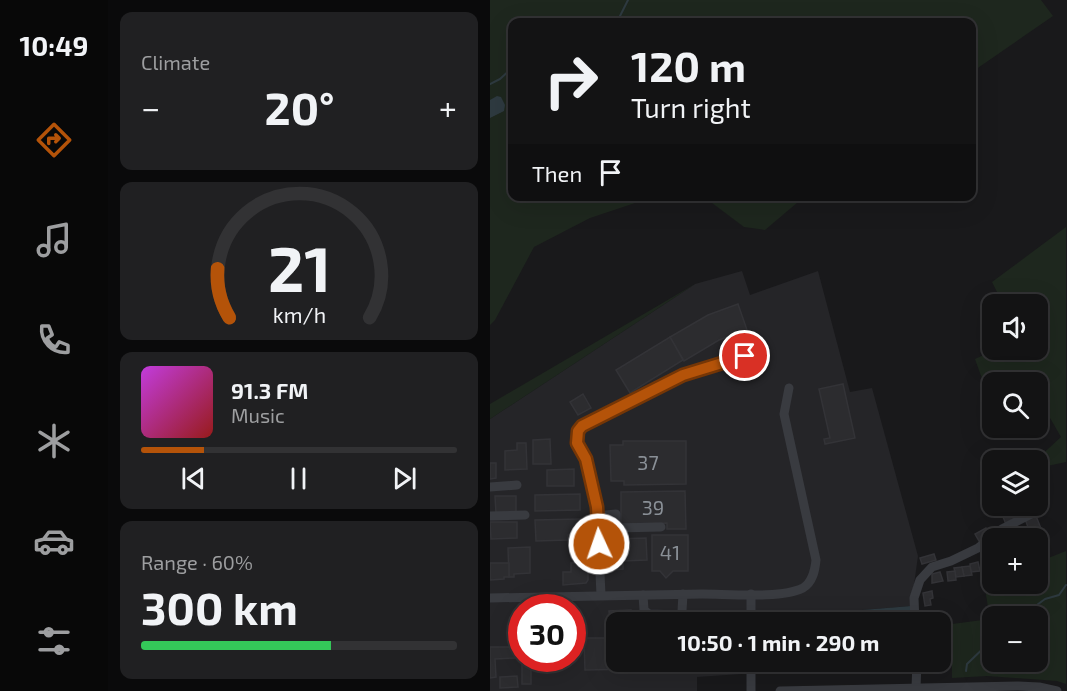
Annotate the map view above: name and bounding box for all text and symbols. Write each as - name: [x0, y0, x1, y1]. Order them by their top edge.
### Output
- text: 10:49: [20, 29, 88, 61]
- text: 120 m: [631, 40, 746, 90]
- icon: right: [532, 42, 610, 120]
- text: Climate: [141, 50, 210, 74]
- text: 20°: [265, 80, 335, 134]
- text: −: [141, 87, 160, 127]
- text: +: [439, 87, 457, 127]
- text: Turn right: [631, 91, 751, 123]
- icon: directions: [33, 119, 75, 161]
- icon: arrive: [594, 156, 627, 189]
- text: Then: [532, 160, 582, 186]
- icon: music: [33, 219, 75, 261]
- text: 21: [267, 230, 331, 305]
- map controls: [982, 294, 1048, 672]
- button: sound: [982, 294, 1048, 360]
- text: km/h: [272, 302, 326, 327]
- icon: phone: [33, 319, 75, 361]
- pin: [719, 330, 770, 381]
- icon: arrive: [728, 339, 761, 372]
- button: search: [982, 372, 1048, 438]
- text: 91.3 FM: [231, 377, 308, 403]
- text: Music: [231, 403, 285, 427]
- icon: climate: [33, 420, 75, 462]
- house number: 37: [637, 450, 659, 474]
- button: layers: [982, 450, 1048, 516]
- icon: previous: [177, 462, 210, 495]
- icon: pause: [282, 462, 315, 495]
- icon: next: [388, 462, 421, 495]
- house number: 39: [642, 495, 664, 519]
- position arrow: [567, 512, 631, 576]
- icon: car: [33, 520, 75, 562]
- button: +: [982, 528, 1048, 594]
- house number: 41: [660, 540, 680, 564]
- text: Range · 60%: [141, 550, 253, 574]
- text: 300 km: [141, 580, 298, 634]
- speed limit sign: 30: [508, 594, 586, 672]
- button: −: [982, 606, 1048, 672]
- icon: filters: [33, 620, 75, 662]
- text: 10:50 · 1 min · 290 m: [678, 629, 879, 655]

